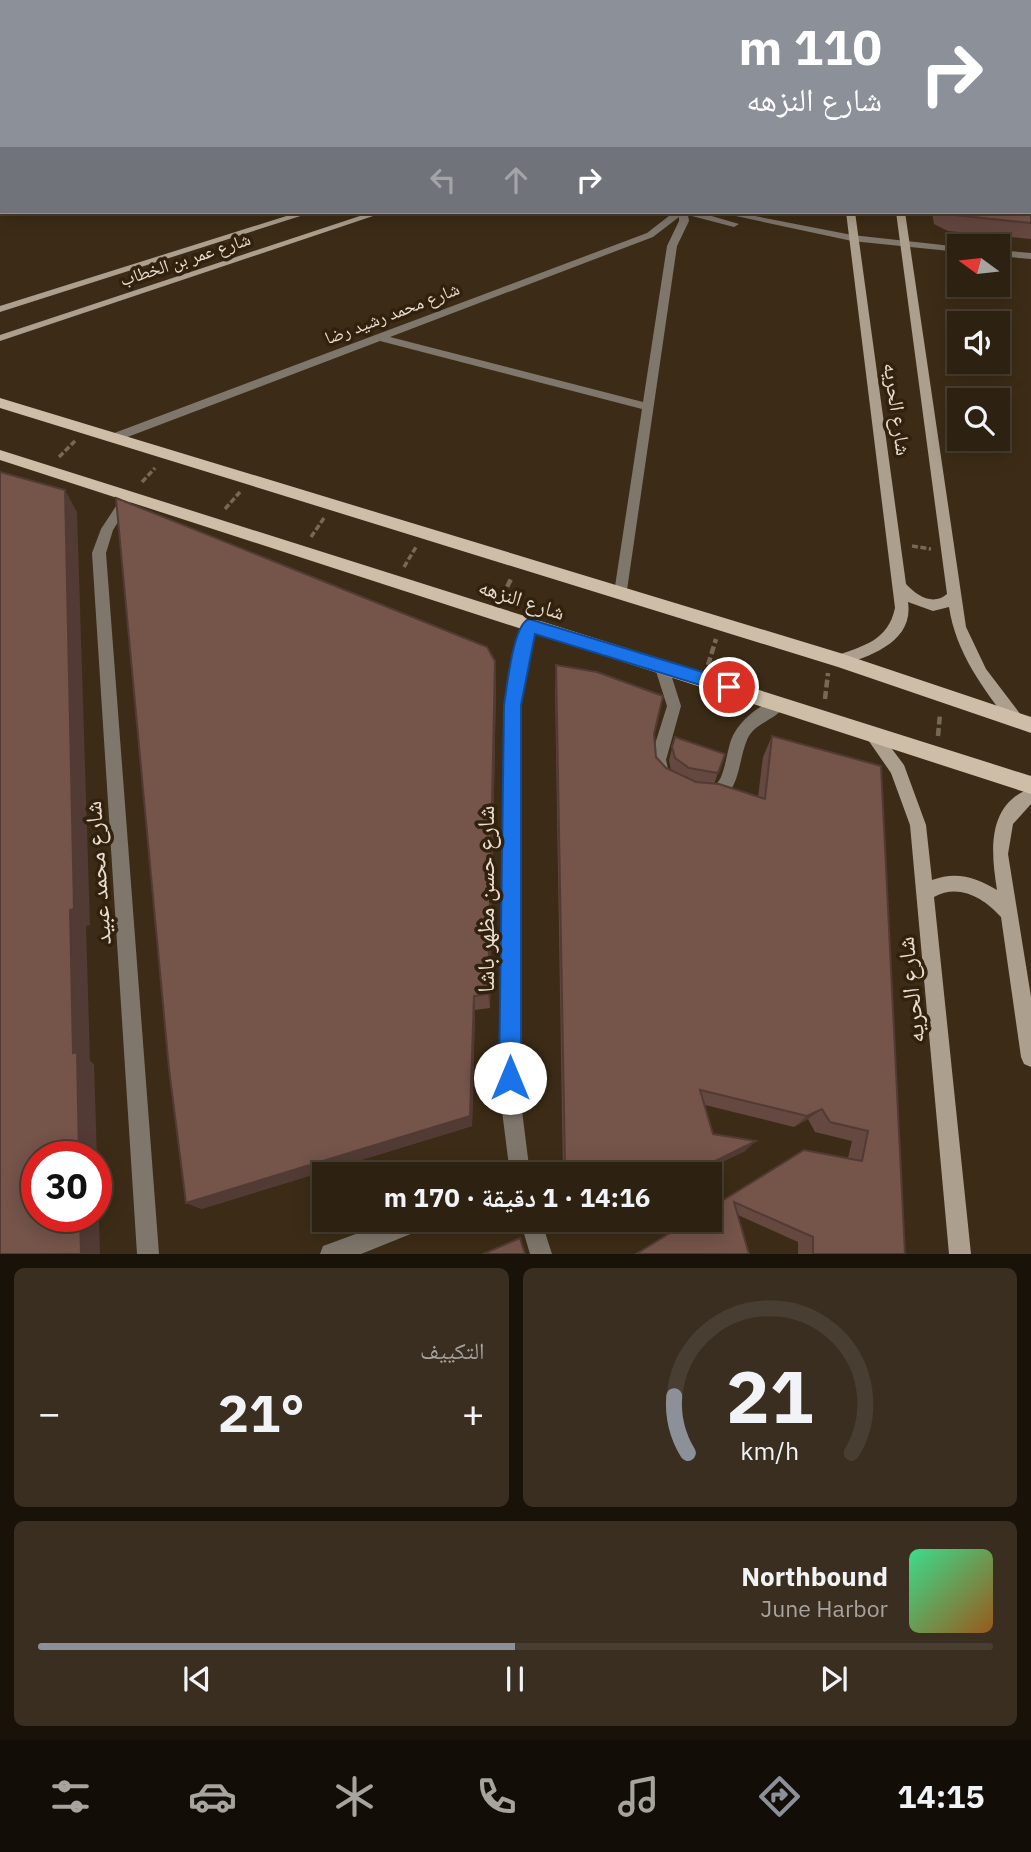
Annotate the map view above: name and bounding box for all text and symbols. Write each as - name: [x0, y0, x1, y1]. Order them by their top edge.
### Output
- text: 110 m: [738, 15, 882, 78]
- icon: right: [906, 28, 997, 119]
- text: شارع النزهه: [746, 78, 882, 120]
- icon: left: [424, 161, 462, 199]
- icon: ahead: [497, 161, 535, 199]
- icon: right: [570, 161, 608, 199]
- street label: شارع عمر بن الخطاب: [117, 227, 253, 291]
- north arrow: [947, 234, 1010, 298]
- map controls: [947, 234, 1010, 451]
- street label: شارع محمد رشيد رضا: [321, 277, 463, 349]
- button: sound: [947, 311, 1010, 374]
- street label: شارع الحريه: [878, 361, 918, 457]
- button: search: [947, 388, 1010, 451]
- street label: شارع النزهه: [475, 572, 569, 626]
- pin: [699, 657, 759, 717]
- icon: arrive: [710, 668, 748, 706]
- street label: شارع محمد عبيد: [76, 800, 118, 946]
- street label: شارع حسن مظهر باشا: [469, 805, 501, 993]
- street label: شارع الحريه: [889, 935, 931, 1045]
- position arrow: [473, 1041, 547, 1115]
- speed limit sign: 30: [21, 1141, 112, 1232]
- text: 14:16 · 1 دقيقة · 170 m: [384, 1180, 650, 1214]
- text: التكييف: [420, 1335, 485, 1365]
- text: 21: [726, 1349, 813, 1444]
- text: 21°: [218, 1379, 305, 1446]
- text: −: [38, 1388, 61, 1437]
- text: +: [462, 1388, 485, 1437]
- text: km/h: [740, 1434, 799, 1467]
- text: Northbound: [741, 1559, 888, 1593]
- text: June Harbor: [760, 1593, 888, 1623]
- icon: previous: [178, 1660, 216, 1698]
- icon: pause: [496, 1660, 534, 1698]
- icon: next: [815, 1660, 853, 1698]
- icon: filters: [46, 1772, 95, 1821]
- icon: car: [188, 1772, 237, 1821]
- icon: climate: [330, 1772, 379, 1821]
- icon: phone: [472, 1772, 521, 1821]
- icon: music: [614, 1772, 663, 1821]
- icon: directions: [755, 1772, 804, 1821]
- text: 14:15: [897, 1775, 985, 1817]

